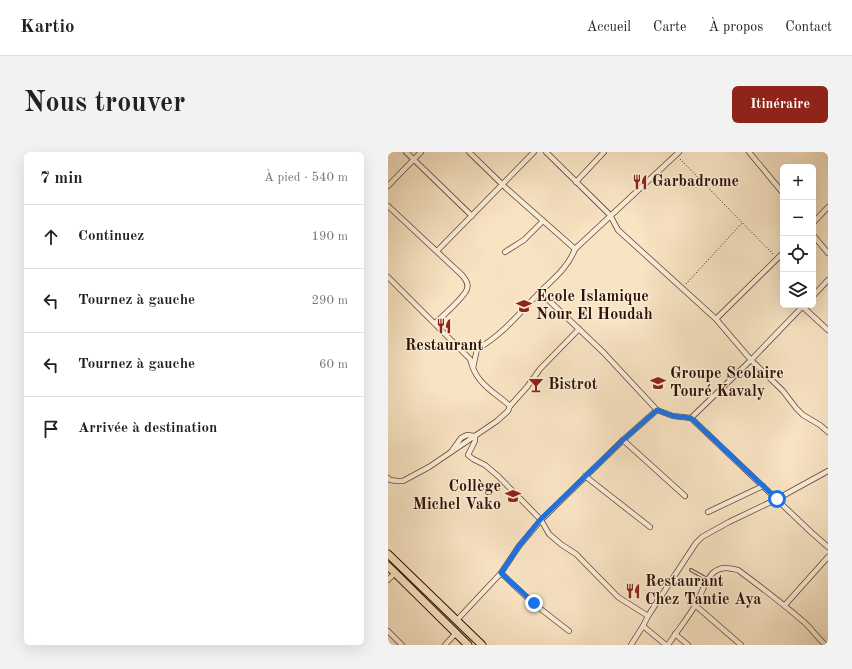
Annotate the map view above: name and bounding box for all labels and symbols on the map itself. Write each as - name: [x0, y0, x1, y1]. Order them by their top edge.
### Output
- restaurant icon: Garbadrome: [631, 173, 649, 191]
- place label: Garbadrome: [652, 174, 739, 190]
- place label: Ecole Islamique Nour El Houdah: [536, 289, 653, 323]
- school or university icon: Ecole Islamique Nour El Houdah: [515, 297, 533, 315]
- restaurant icon: Restaurant: [435, 317, 453, 335]
- place label: Restaurant: [405, 338, 484, 354]
- place label: Groupe Scolaire Touré Kavaly: [670, 366, 784, 400]
- school or university icon: Groupe Scolaire Touré Kavaly: [649, 374, 667, 392]
- bar icon: Bistrot: [527, 376, 545, 394]
- place label: Bistrot: [548, 377, 598, 393]
- place label: Collège Michel Vako: [413, 479, 501, 513]
- school or university icon: Collège Michel Vako: [504, 487, 522, 505]
- route start: [768, 490, 786, 508]
- place label: Restaurant Chez Tantie Aya: [645, 574, 761, 608]
- restaurant icon: Restaurant Chez Tantie Aya: [624, 582, 642, 600]
- route end: [525, 594, 543, 612]

